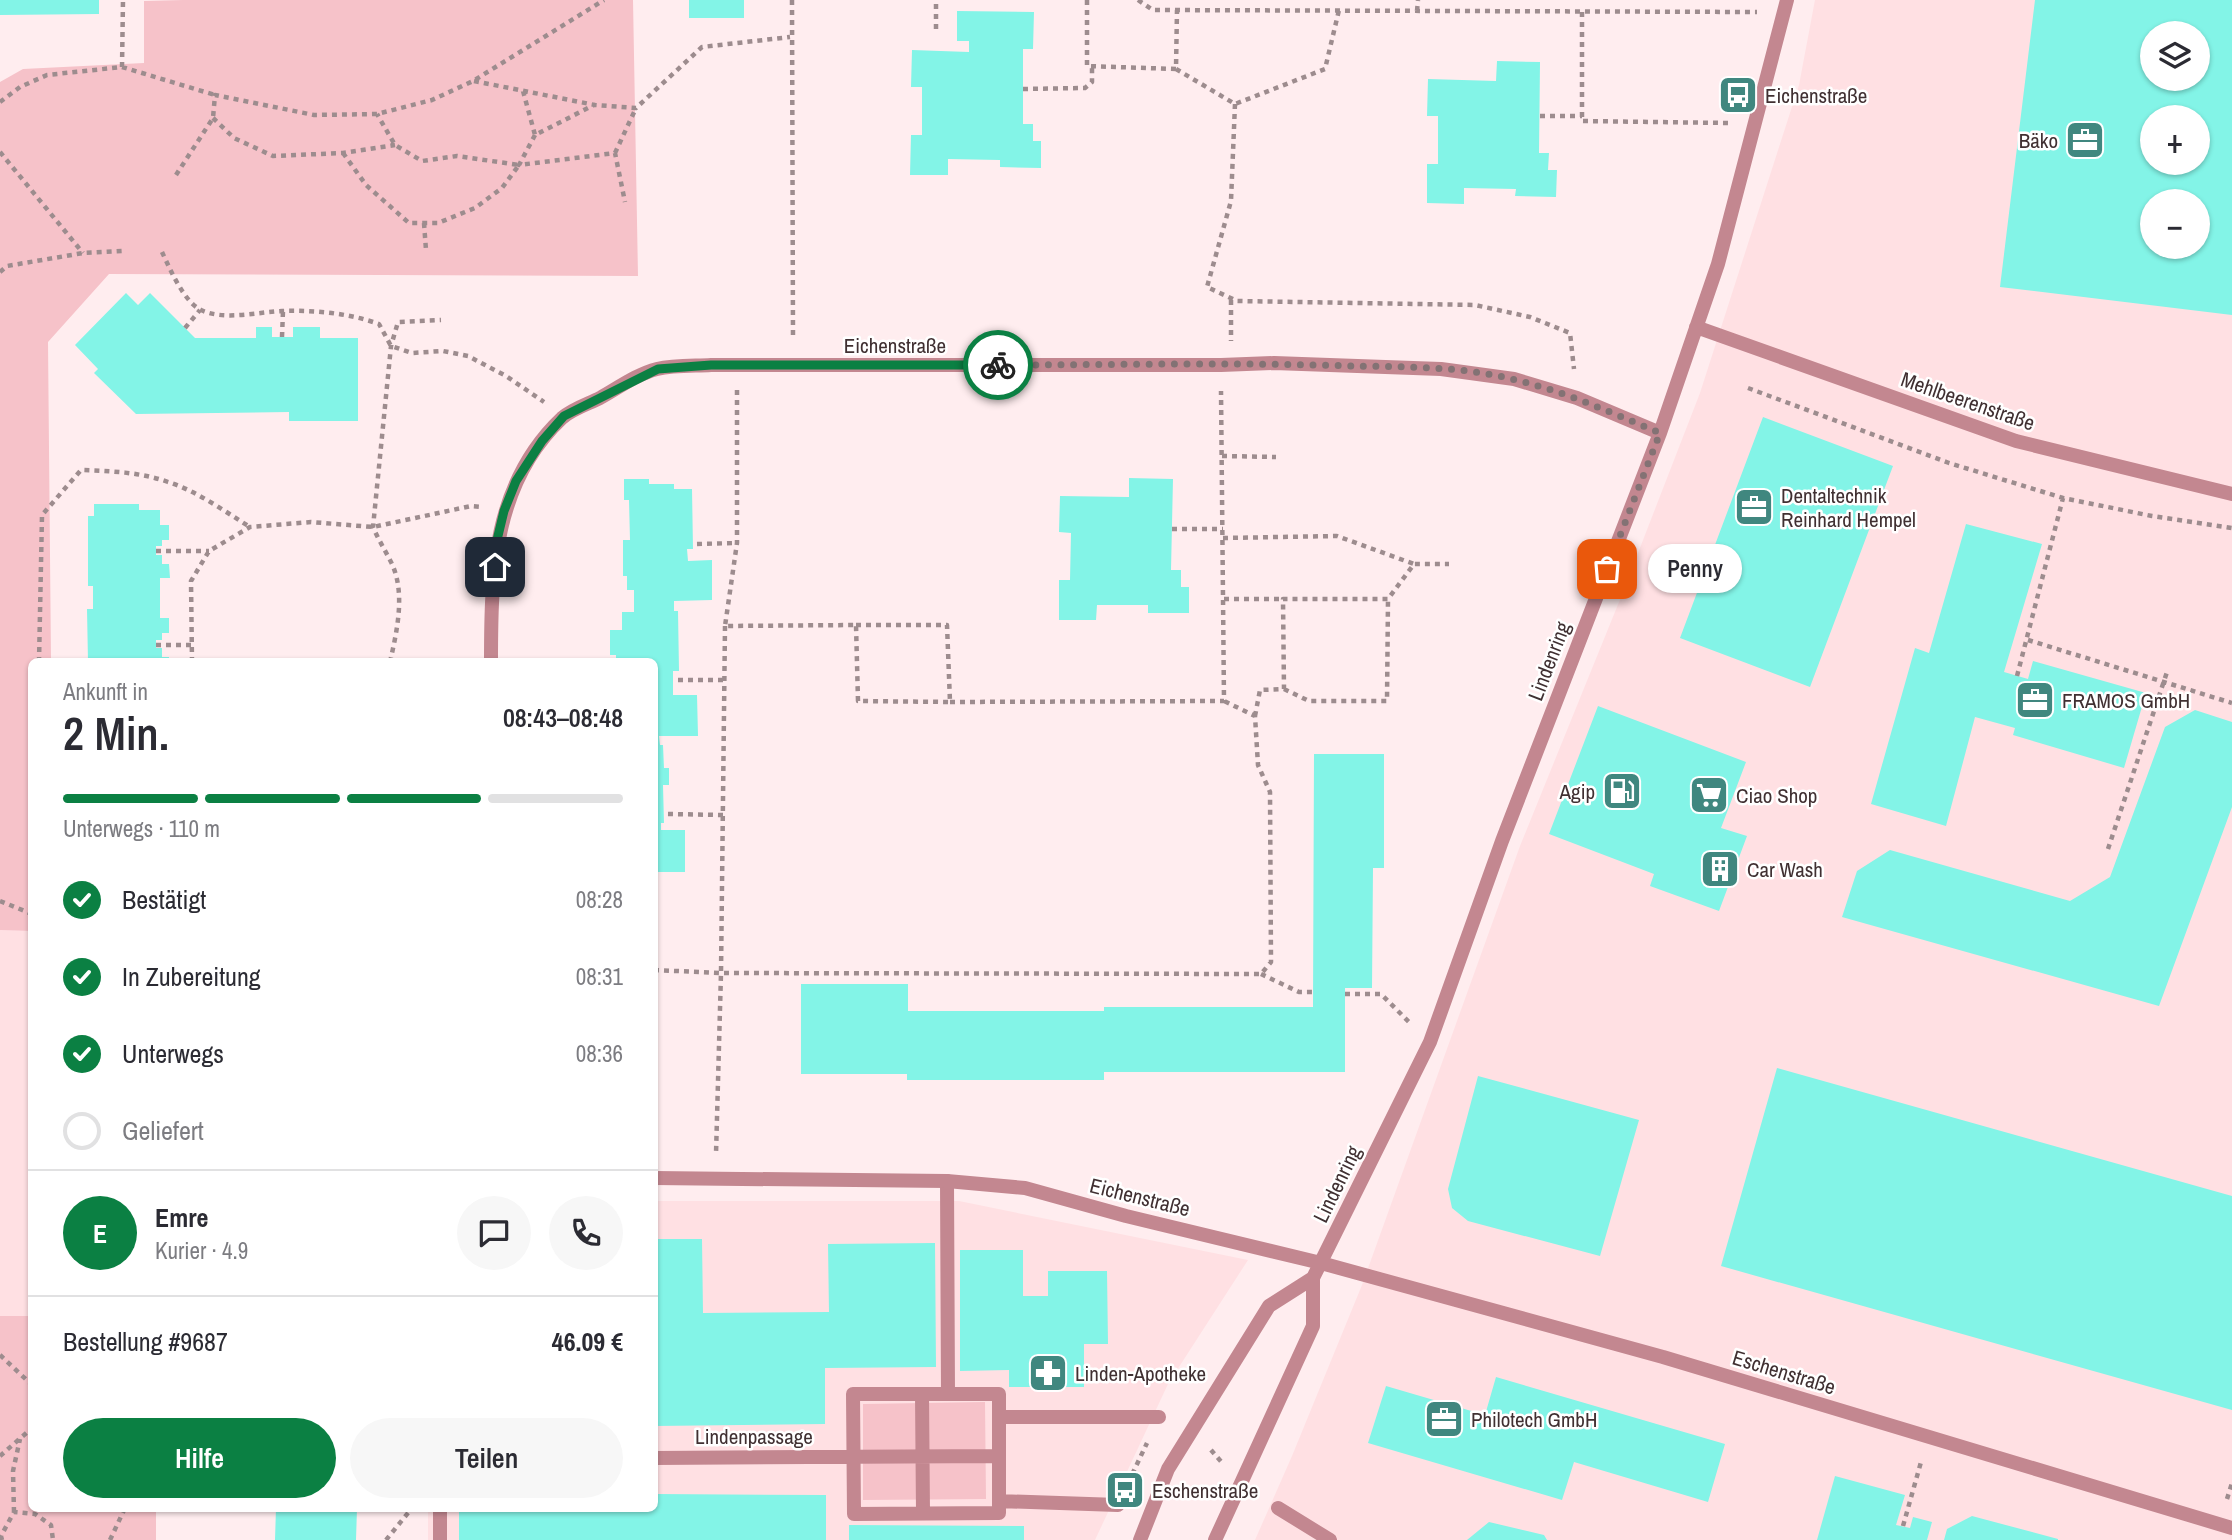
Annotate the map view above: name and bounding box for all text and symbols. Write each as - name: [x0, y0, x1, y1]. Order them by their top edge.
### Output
- map controls: [2140, 21, 2210, 259]
- button: layers: [2140, 21, 2210, 91]
- bus stop icon: Eichenstraße: [1717, 74, 1759, 116]
- place label: Eichenstraße: [1765, 81, 1867, 110]
- button: +: [2140, 105, 2210, 175]
- office icon: Bäko: [2064, 119, 2106, 161]
- place label: Bäko: [2019, 126, 2058, 155]
- button: −: [2140, 189, 2210, 259]
- courier: [963, 330, 1033, 400]
- street label: Eichenstraße: [844, 331, 946, 360]
- icon: bike: [979, 346, 1017, 384]
- street label: Mehlbeerenstraße: [1897, 365, 2039, 437]
- place label: Dentaltechnik Reinhard Hempel: [1781, 481, 1916, 534]
- office icon: Dentaltechnik Reinhard Hempel: [1733, 486, 1775, 528]
- pin: [465, 537, 525, 597]
- pin: [1577, 539, 1637, 599]
- callout: Penny: [1649, 544, 1744, 594]
- icon: home: [476, 548, 514, 586]
- icon: bag: [1588, 550, 1626, 588]
- text: Penny: [1667, 553, 1723, 584]
- street label: Lindenring: [1521, 617, 1577, 705]
- text: Ankunft in: [63, 676, 148, 707]
- office icon: FRAMOS GmbH: [2014, 679, 2056, 721]
- place label: FRAMOS GmbH: [2062, 686, 2190, 715]
- text: 08:43–08:48: [503, 700, 623, 735]
- text: 2 Min.: [63, 702, 169, 764]
- fuel station icon: Agip: [1601, 770, 1643, 812]
- supermarket icon: Ciao Shop: [1688, 774, 1730, 816]
- place label: Agip: [1559, 777, 1595, 806]
- place label: Ciao Shop: [1736, 781, 1817, 810]
- text: Unterwegs · 110 m: [63, 813, 220, 844]
- building icon: Car Wash: [1699, 848, 1741, 890]
- place label: Car Wash: [1747, 855, 1823, 884]
- icon: check: [63, 881, 101, 919]
- text: Bestätigt: [122, 882, 206, 917]
- text: 08:28: [576, 884, 623, 915]
- icon: check: [63, 958, 101, 996]
- text: In Zubereitung: [122, 959, 261, 994]
- text: 08:31: [576, 961, 623, 992]
- icon: check: [63, 1035, 101, 1073]
- text: Unterwegs: [122, 1036, 224, 1071]
- text: 08:36: [576, 1038, 623, 1069]
- text: Geliefert: [122, 1113, 204, 1148]
- street label: Lindenring: [1306, 1140, 1368, 1227]
- street label: Eichenstraße: [1087, 1171, 1193, 1223]
- button: chat: [457, 1196, 531, 1270]
- button: phone: [549, 1196, 623, 1270]
- text: Emre: [155, 1200, 208, 1235]
- text: E: [93, 1216, 107, 1251]
- text: Kurier · 4.9: [155, 1235, 248, 1266]
- text: Bestellung #9687: [63, 1324, 228, 1359]
- text: 46.09 €: [552, 1324, 623, 1359]
- street label: Eschenstraße: [1729, 1343, 1839, 1401]
- pharmacy icon: Linden-Apotheke: [1027, 1352, 1069, 1394]
- place label: Linden-Apotheke: [1075, 1359, 1206, 1388]
- office icon: Philotech GmbH: [1423, 1398, 1465, 1440]
- place label: Philotech GmbH: [1471, 1405, 1597, 1434]
- button: Hilfe: [63, 1418, 336, 1498]
- button: Teilen: [350, 1418, 623, 1498]
- street label: Lindenpassage: [695, 1422, 813, 1451]
- bus stop icon: Eschenstraße: [1104, 1469, 1146, 1511]
- place label: Eschenstraße: [1152, 1476, 1258, 1505]

